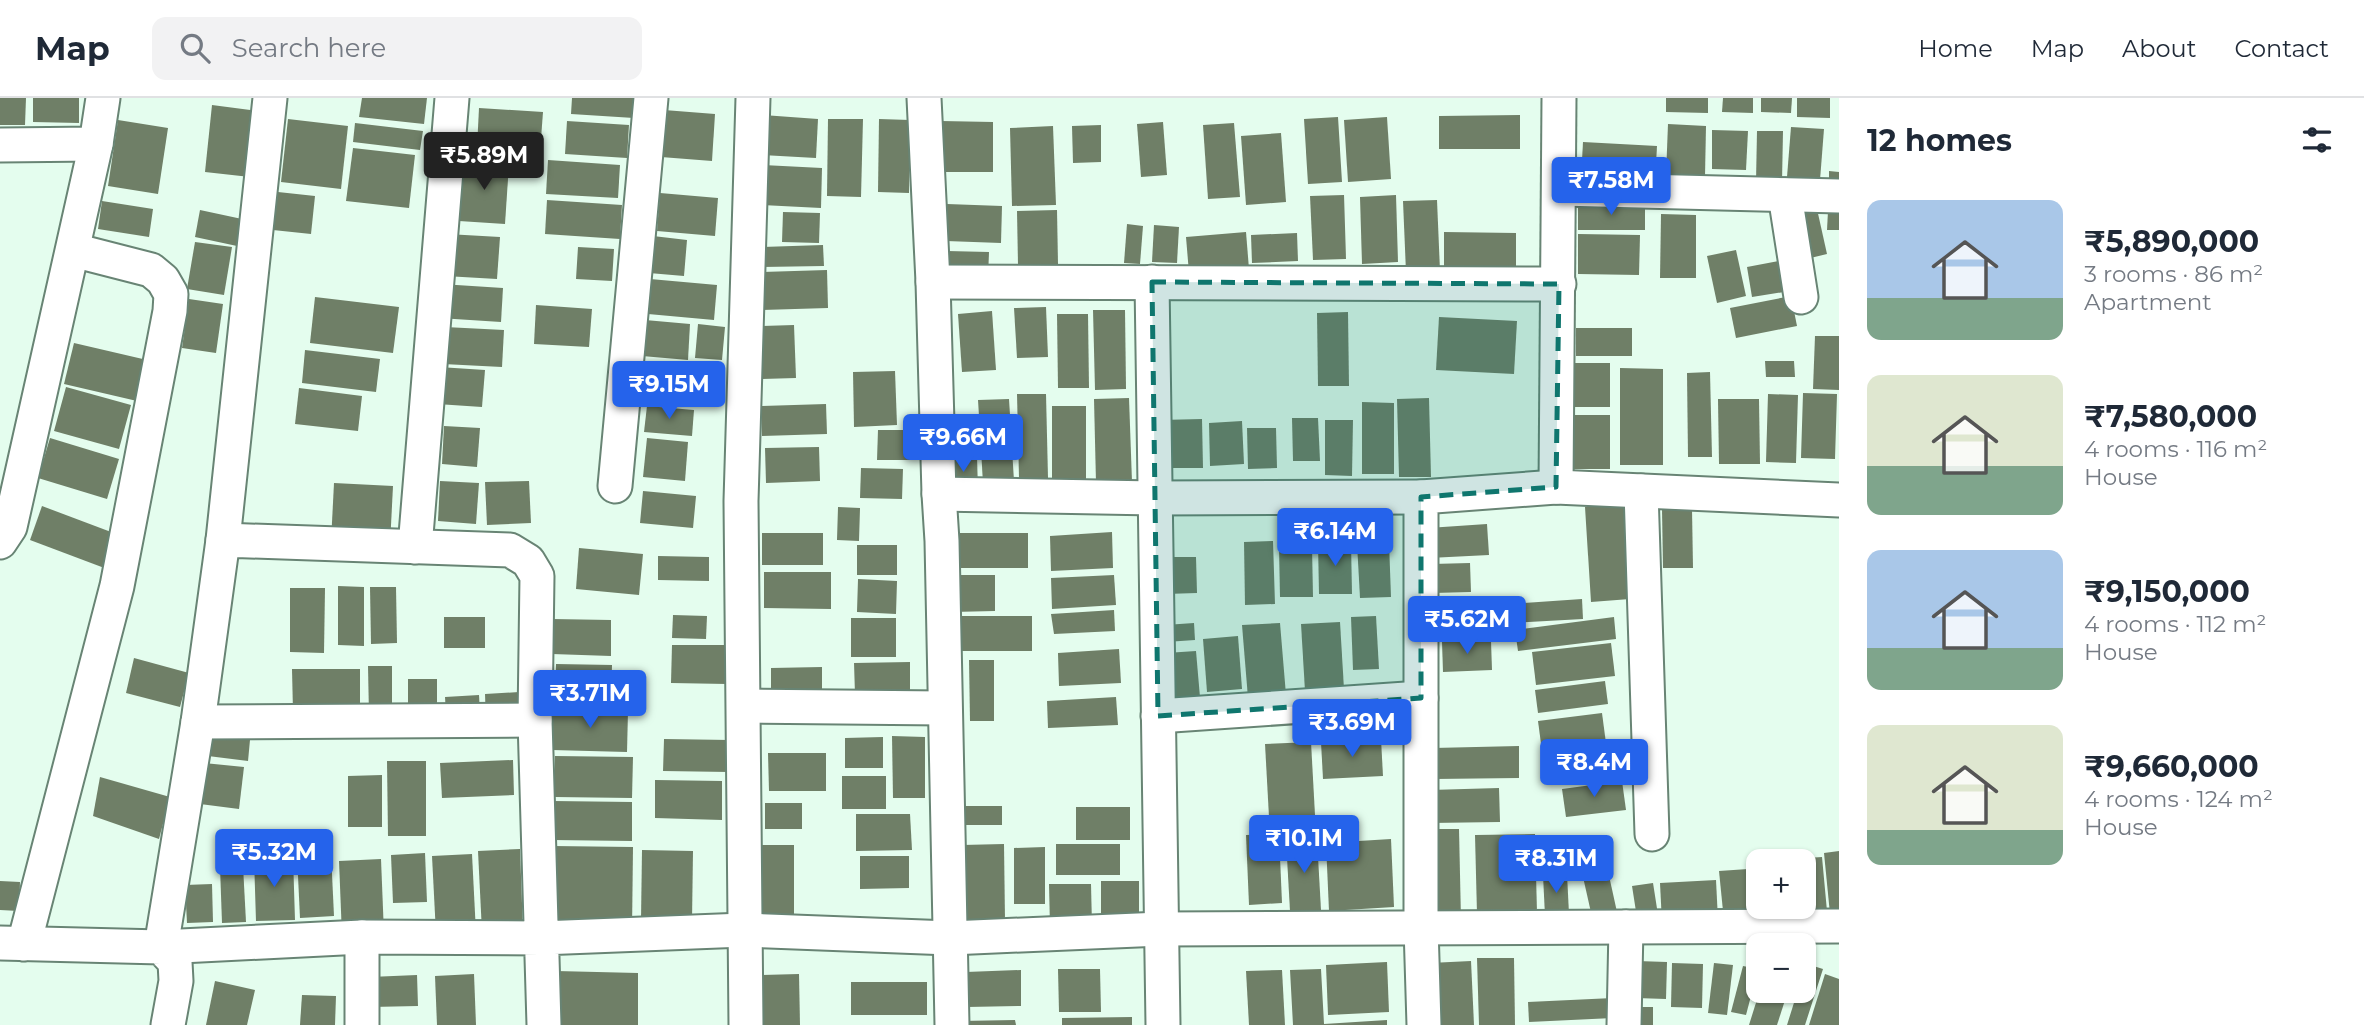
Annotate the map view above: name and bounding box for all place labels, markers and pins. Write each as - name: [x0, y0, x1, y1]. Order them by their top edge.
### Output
- pin: ₹5.89M: [427, 132, 541, 192]
- pin: ₹7.58M: [1554, 158, 1668, 217]
- pin: ₹9.15M: [612, 362, 726, 421]
- pin: ₹9.66M: [906, 414, 1020, 474]
- pin: ₹6.14M: [1278, 508, 1392, 568]
- pin: ₹5.62M: [1410, 596, 1524, 656]
- pin: ₹3.71M: [533, 670, 647, 730]
- pin: ₹3.69M: [1295, 700, 1409, 759]
- pin: ₹8.4M: [1545, 740, 1643, 799]
- pin: ₹10.1M: [1247, 816, 1361, 875]
- pin: ₹5.32M: [217, 830, 331, 889]
- pin: ₹8.31M: [1499, 836, 1613, 895]

